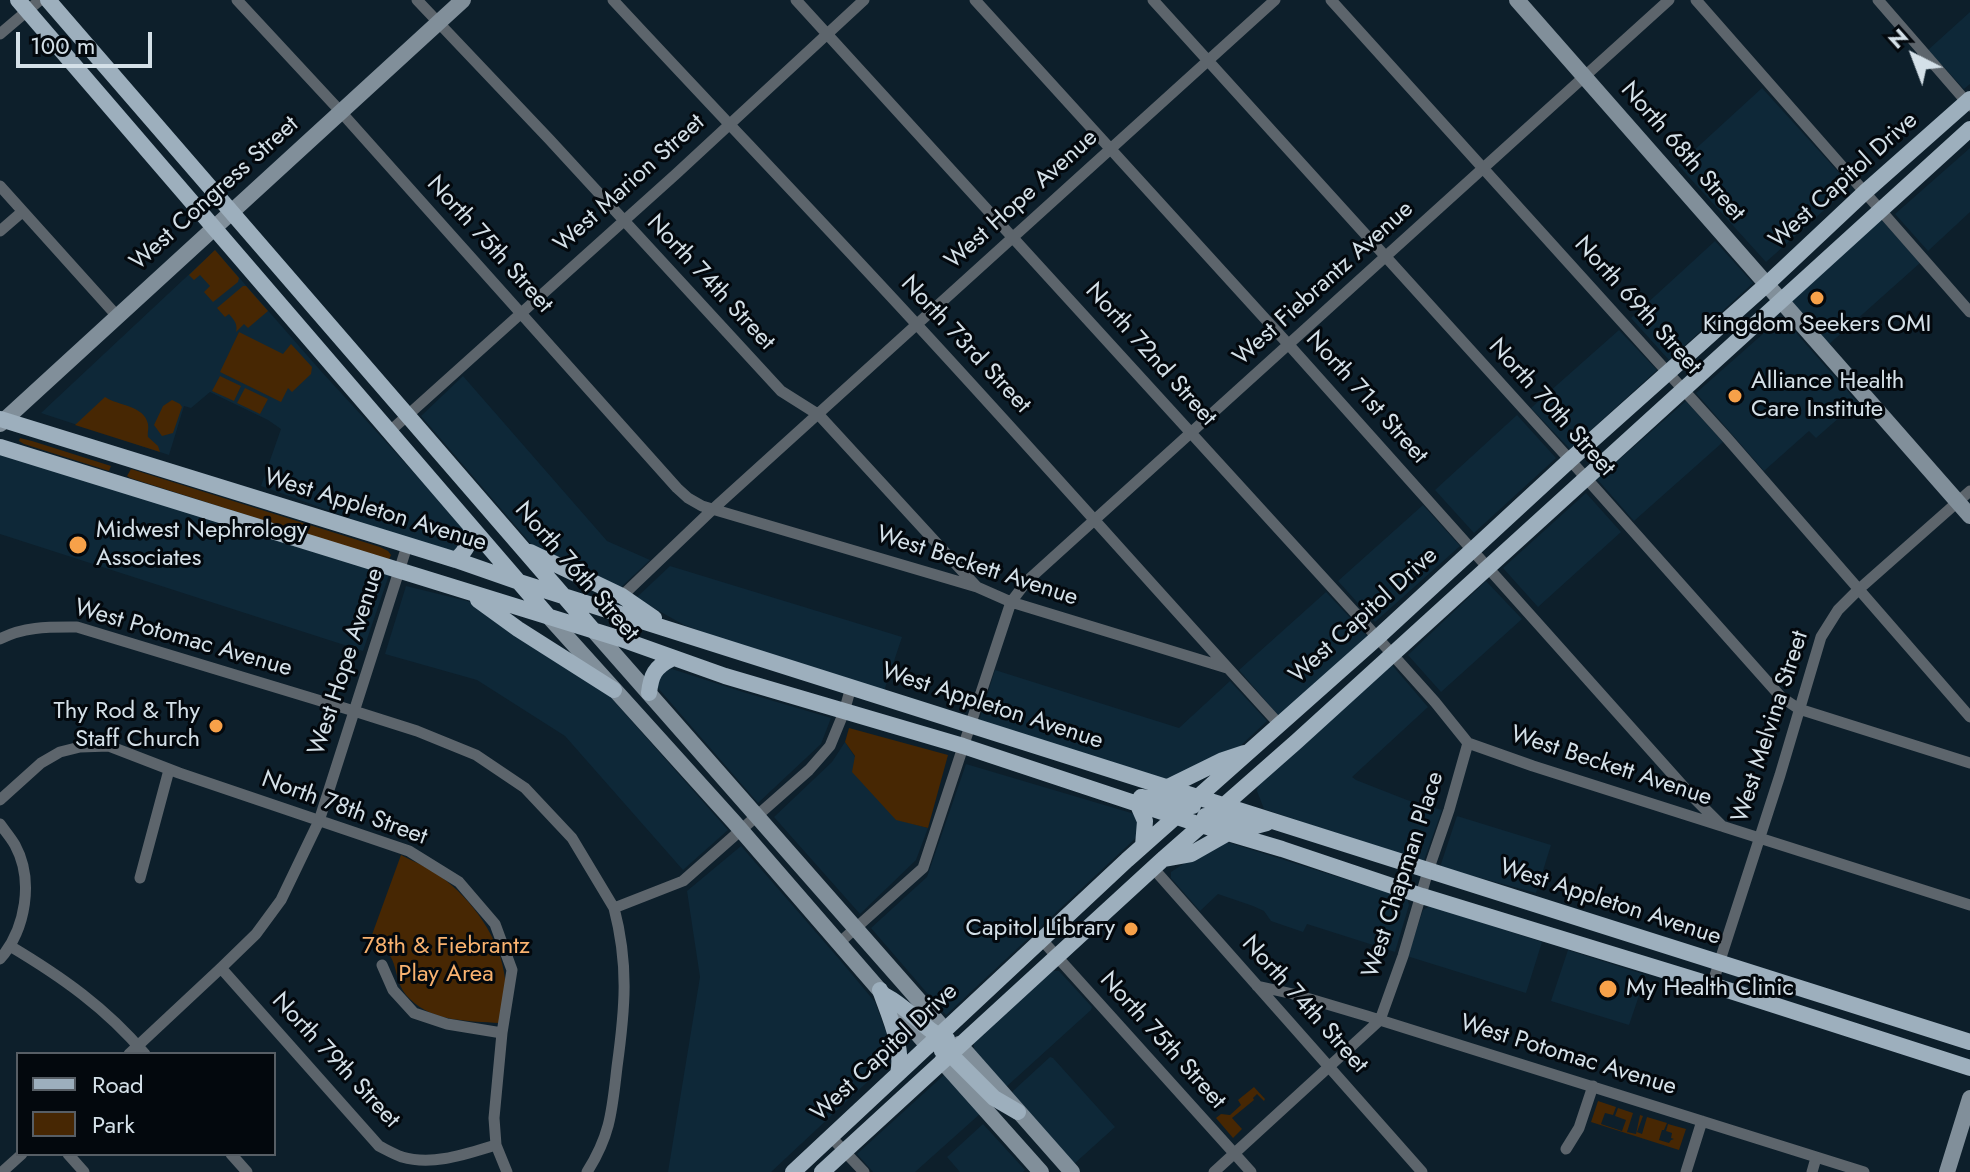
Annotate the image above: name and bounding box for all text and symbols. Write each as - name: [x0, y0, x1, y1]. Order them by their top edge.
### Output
- scale bar: [20, 16, 156, 66]
- north arrow: [1874, 16, 1954, 96]
- text: N: [1881, 20, 1915, 56]
- text: 100 m: [30, 28, 96, 63]
- street label: North 68th Street: [1614, 76, 1750, 228]
- street label: West Capitol Drive: [1764, 107, 1924, 255]
- street label: West Marion Street: [549, 109, 711, 259]
- street label: West Congress Street: [125, 111, 305, 277]
- street label: West Hope Avenue: [940, 124, 1104, 276]
- street label: North 75th Street: [420, 171, 558, 319]
- street label: West Fiebrantz Avenue: [1228, 196, 1420, 372]
- street label: North 74th Street: [640, 209, 780, 357]
- street label: North 69th Street: [1567, 231, 1707, 381]
- street label: North 73rd Street: [894, 270, 1036, 420]
- street label: North 72nd Street: [1078, 278, 1222, 432]
- marker: Kingdom Seekers OMI: [1808, 289, 1826, 307]
- place label: Kingdom Seekers OMI: [1703, 311, 1931, 339]
- street label: North 71st Street: [1299, 326, 1433, 470]
- street label: North 70th Street: [1482, 333, 1620, 483]
- place label: Alliance Health Care Institute: [1751, 368, 1904, 424]
- marker: Alliance Health Care Institute: [1726, 387, 1744, 405]
- street label: West Appleton Avenue: [260, 463, 490, 559]
- street label: North 76th Street: [508, 497, 644, 647]
- place label: Midwest Nephrology Associates: [96, 517, 307, 573]
- street label: West Beckett Avenue: [873, 521, 1081, 613]
- marker: Midwest Nephrology Associates: [67, 534, 89, 556]
- street label: West Capitol Drive: [1284, 542, 1444, 690]
- street label: West Hope Avenue: [303, 565, 391, 759]
- street label: West Potomac Avenue: [71, 594, 295, 684]
- street label: West Melvina Street: [1726, 628, 1816, 826]
- street label: West Appleton Avenue: [878, 658, 1106, 756]
- place label: Thy Rod & Thy Staff Church: [54, 698, 200, 754]
- marker: Thy Rod & Thy Staff Church: [207, 717, 225, 735]
- street label: West Beckett Avenue: [1507, 721, 1715, 813]
- street label: North 78th Street: [257, 766, 431, 852]
- street label: West Chapman Place: [1357, 768, 1451, 982]
- street label: West Appleton Avenue: [1496, 854, 1724, 952]
- place label: Capitol Library: [966, 915, 1115, 943]
- marker: Capitol Library: [1122, 920, 1140, 938]
- street label: North 74th Street: [1235, 930, 1373, 1080]
- park label: 78th & Fiebrantz Play Area: [362, 933, 530, 989]
- street label: North 75th Street: [1093, 967, 1231, 1115]
- place label: My Health Clinic: [1626, 975, 1794, 1003]
- street label: West Capitol Drive: [806, 978, 964, 1128]
- marker: My Health Clinic: [1597, 978, 1619, 1000]
- street label: North 79th Street: [265, 987, 405, 1135]
- street label: West Potomac Avenue: [1456, 1009, 1680, 1103]
- legend: [16, 1052, 276, 1156]
- text: Road: [92, 1067, 144, 1102]
- text: Park: [92, 1107, 135, 1142]

